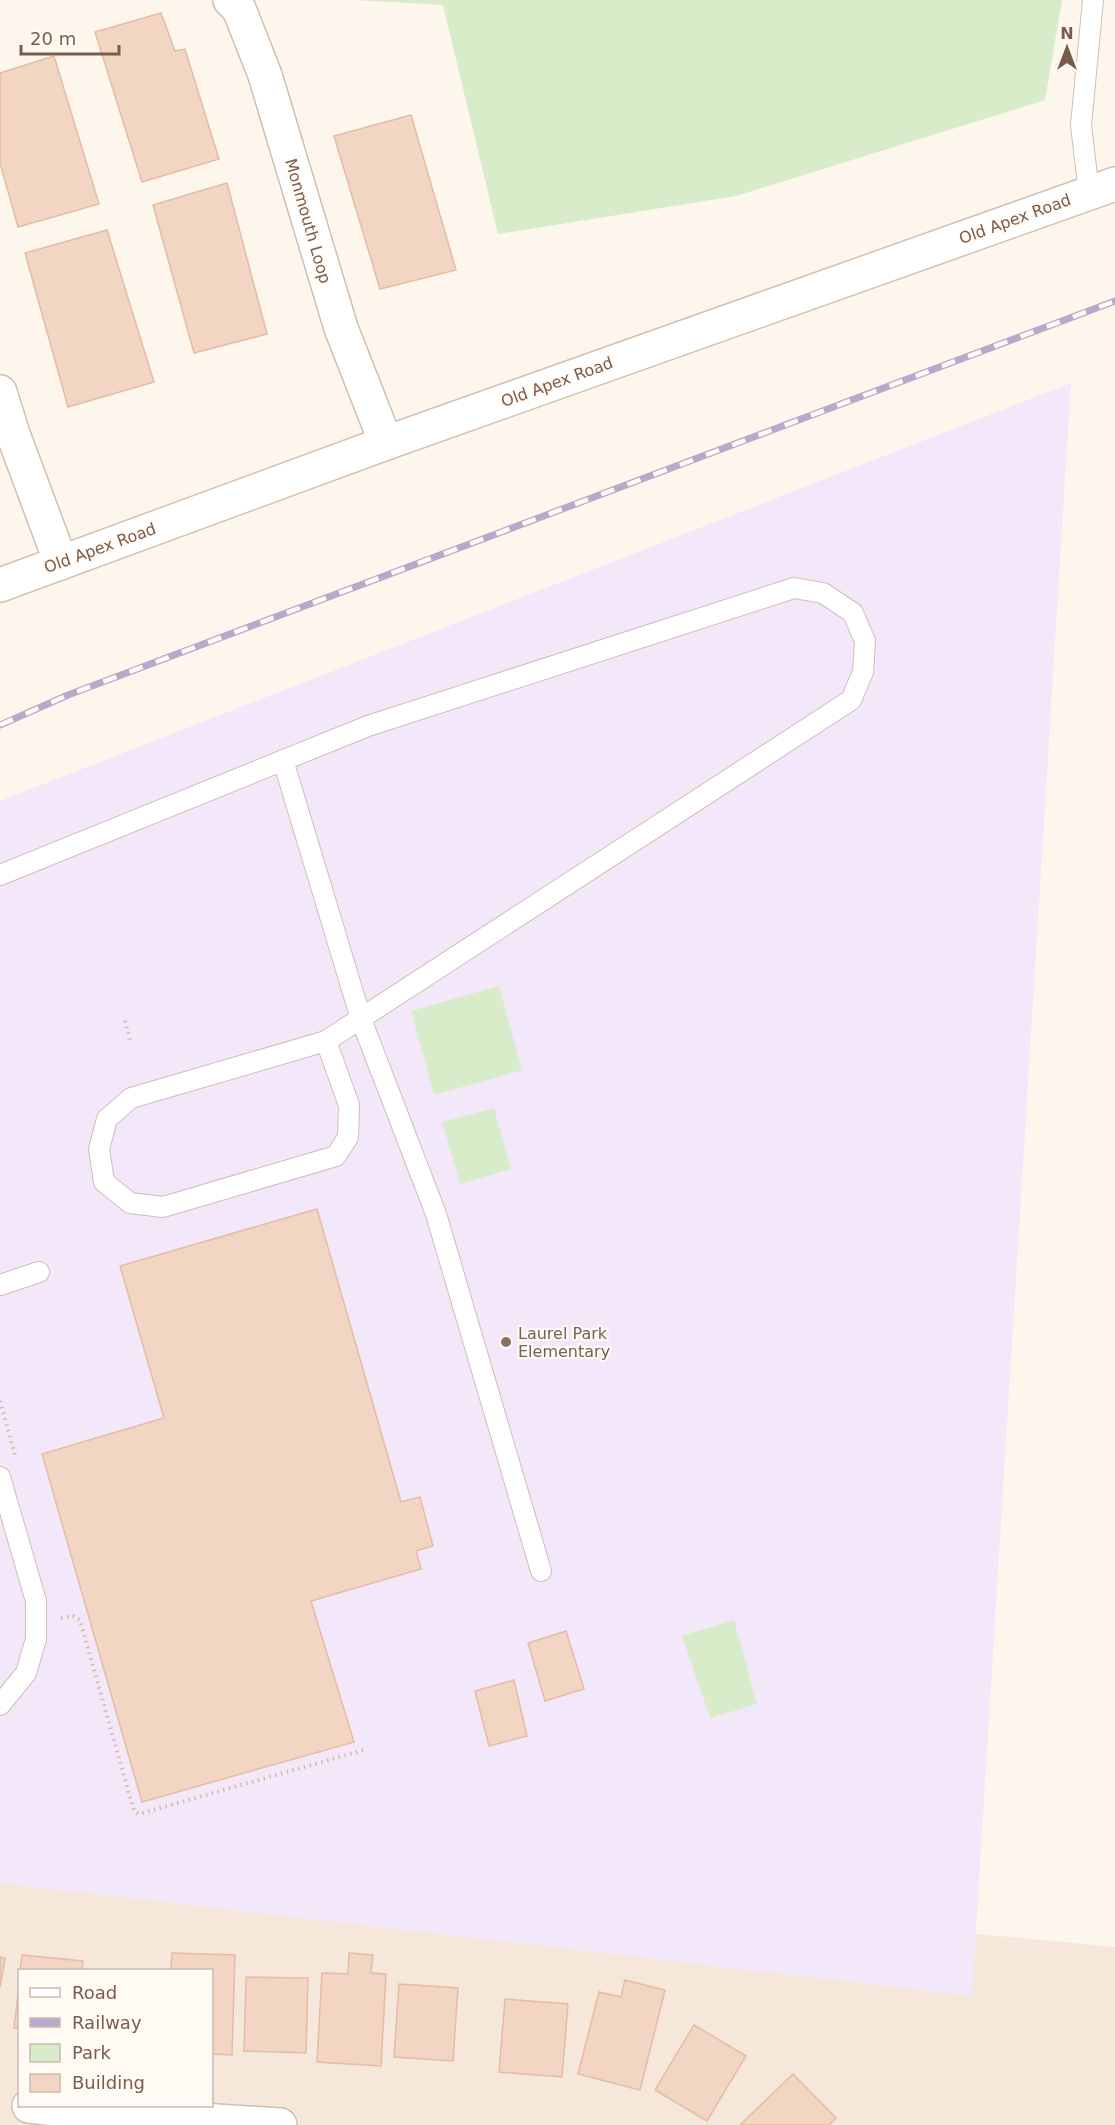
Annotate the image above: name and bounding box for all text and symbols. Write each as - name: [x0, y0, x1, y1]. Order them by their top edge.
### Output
- scale bar: [21, 18, 118, 56]
- north arrow: [1037, 18, 1097, 78]
- text: N: [1060, 24, 1074, 43]
- text: 20 m: [30, 28, 76, 49]
- street label: Monmouth Loop: [281, 156, 335, 286]
- street label: Old Apex Road: [956, 190, 1074, 248]
- street label: Old Apex Road: [498, 353, 616, 411]
- street label: Old Apex Road: [41, 519, 159, 577]
- place label: Laurel Park Elementary: [518, 1324, 610, 1361]
- marker: Laurel Park Elementary: [499, 1335, 513, 1349]
- legend: [18, 1969, 213, 2107]
- text: Road: [72, 1982, 117, 2003]
- text: Railway: [72, 2012, 142, 2033]
- text: Park: [72, 2042, 111, 2063]
- text: Building: [72, 2072, 145, 2093]

